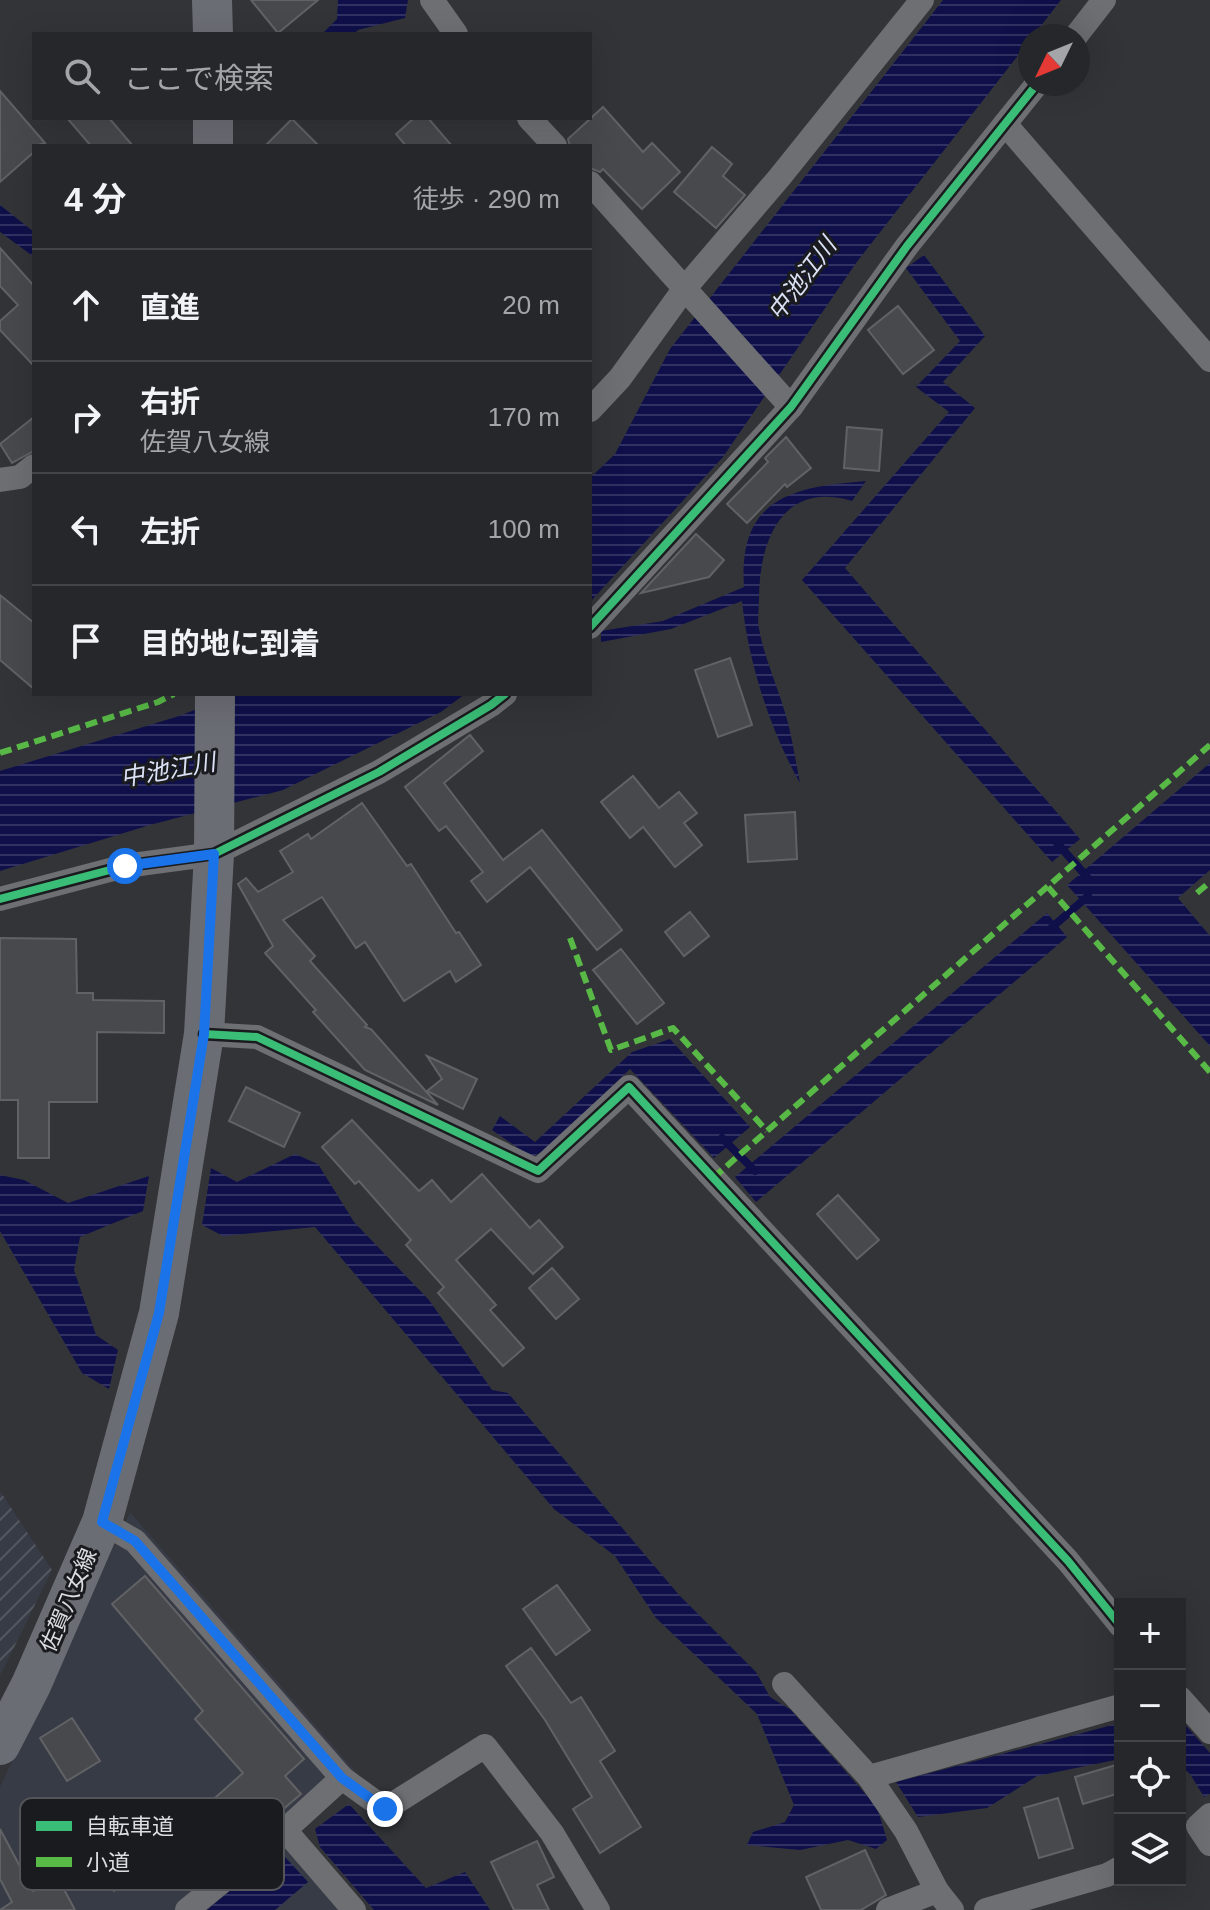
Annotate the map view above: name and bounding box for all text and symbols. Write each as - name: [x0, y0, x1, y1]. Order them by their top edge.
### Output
- north arrow: [1018, 24, 1090, 96]
- search box: [32, 32, 592, 120]
- icon: search: [60, 54, 104, 98]
- text: ここで検索: [124, 62, 274, 95]
- text: 4 分: [64, 180, 126, 218]
- text: 徒歩 · 290 m: [413, 184, 560, 214]
- water label: 中池江川: [762, 230, 843, 325]
- icon: ahead: [64, 283, 108, 327]
- text: 20 m: [502, 290, 560, 320]
- text: 直進: [140, 291, 200, 324]
- text: 右折: [140, 385, 200, 418]
- icon: right: [64, 395, 108, 439]
- text: 170 m: [488, 402, 560, 432]
- text: 佐賀八女線: [140, 427, 270, 457]
- icon: left: [64, 507, 108, 551]
- text: 100 m: [488, 514, 560, 544]
- text: 左折: [140, 515, 200, 548]
- icon: arrive: [64, 619, 108, 663]
- text: 目的地に到着: [140, 627, 320, 660]
- water label: 中池江川: [118, 747, 220, 791]
- route start: [107, 848, 143, 884]
- street label: 佐賀八女線: [35, 1545, 101, 1656]
- map controls: [1114, 1598, 1186, 1886]
- button: +: [1114, 1598, 1186, 1670]
- button: −: [1114, 1670, 1186, 1742]
- button: locate: [1114, 1742, 1186, 1814]
- route end: [367, 1791, 403, 1827]
- legend: [20, 1798, 284, 1890]
- text: 自転車道: [86, 1814, 174, 1839]
- button: layers: [1114, 1814, 1186, 1886]
- text: 小道: [86, 1850, 130, 1875]

